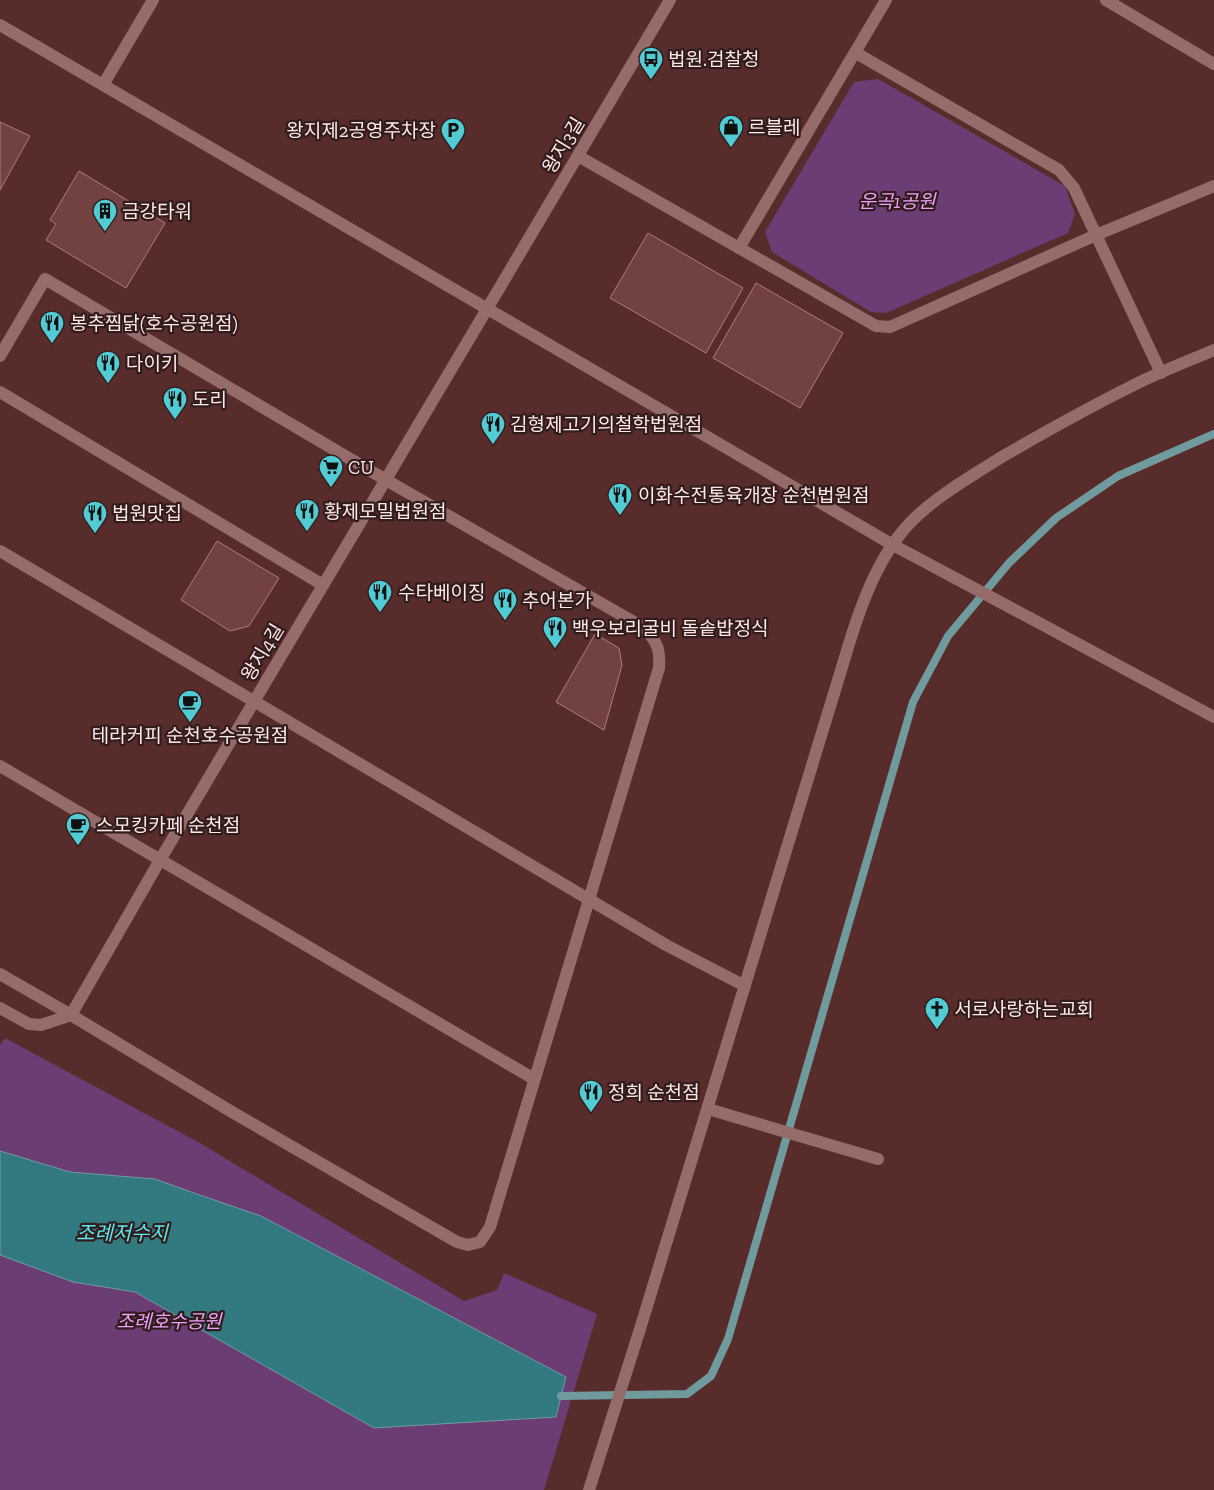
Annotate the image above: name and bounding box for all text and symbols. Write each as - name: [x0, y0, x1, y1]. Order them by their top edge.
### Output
- bus stop icon: 법원.검찰청: [638, 46, 664, 80]
- place label: 법원.검찰청: [668, 48, 759, 71]
- street label: 왕지3길: [538, 113, 589, 178]
- shop icon: 르블레: [718, 114, 744, 148]
- place label: 르블레: [748, 116, 800, 139]
- parking icon: 왕지제2공영주차장: [440, 117, 466, 151]
- place label: 왕지제2공영주차장: [286, 119, 436, 142]
- park label: 운곡1공원: [858, 190, 937, 213]
- building icon: 금강타워: [92, 198, 118, 232]
- place label: 금강타워: [122, 200, 192, 223]
- restaurant icon: 봉추찜닭(호수공원점): [39, 310, 65, 344]
- place label: 봉추찜닭(호수공원점): [70, 312, 238, 335]
- restaurant icon: 다이키: [95, 350, 121, 384]
- place label: 다이키: [126, 352, 178, 375]
- restaurant icon: 도리: [162, 386, 188, 420]
- place label: 도리: [192, 388, 227, 411]
- restaurant icon: 김형제고기의철학법원점: [480, 411, 506, 445]
- place label: 김형제고기의철학법원점: [510, 413, 702, 436]
- supermarket icon: CU: [318, 454, 344, 488]
- place label: CU: [348, 456, 374, 479]
- restaurant icon: 이화수전통육개장 순천법원점: [607, 482, 633, 516]
- place label: 이화수전통육개장 순천법원점: [638, 484, 870, 507]
- restaurant icon: 황제모밀법원점: [294, 498, 320, 532]
- restaurant icon: 법원맛집: [82, 500, 108, 534]
- place label: 황제모밀법원점: [324, 500, 446, 523]
- place label: 법원맛집: [112, 502, 182, 525]
- restaurant icon: 수타베이징: [367, 579, 393, 613]
- place label: 수타베이징: [398, 581, 485, 604]
- restaurant icon: 추어본가: [492, 587, 518, 621]
- place label: 추어본가: [522, 589, 592, 612]
- restaurant icon: 백우보리굴비 돌솥밥정식: [542, 615, 568, 649]
- place label: 백우보리굴비 돌솥밥정식: [572, 617, 769, 640]
- street label: 왕지4길: [236, 619, 288, 685]
- cafe icon: 테라커피 순천호수공원점: [177, 689, 203, 723]
- place label: 테라커피 순천호수공원점: [92, 724, 288, 747]
- cafe icon: 스모킹카페 순천점: [65, 812, 91, 846]
- place label: 스모킹카페 순천점: [96, 814, 240, 837]
- church icon: 서로사랑하는교회: [924, 996, 950, 1030]
- place label: 서로사랑하는교회: [954, 998, 1094, 1021]
- restaurant icon: 정희 순천점: [578, 1079, 604, 1113]
- place label: 정희 순천점: [608, 1081, 700, 1104]
- water label: 조례저수지: [76, 1221, 170, 1245]
- park label: 조례호수공원: [117, 1310, 223, 1333]

